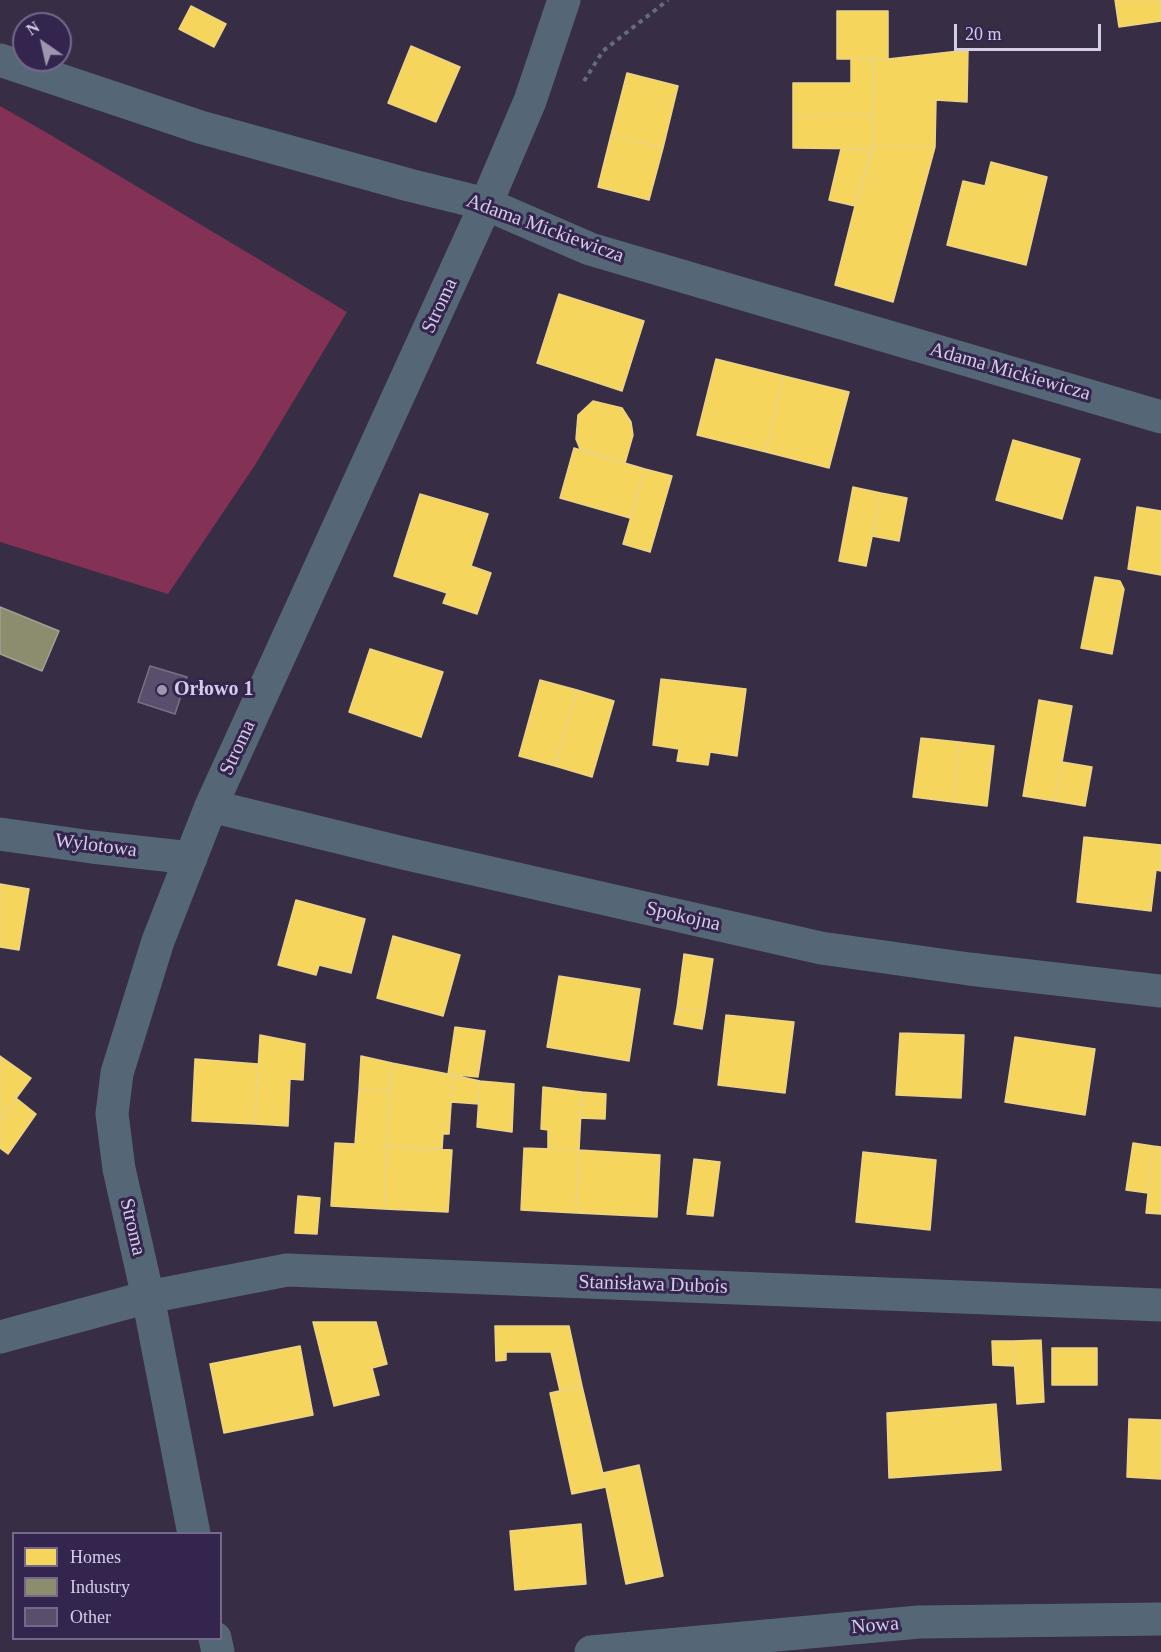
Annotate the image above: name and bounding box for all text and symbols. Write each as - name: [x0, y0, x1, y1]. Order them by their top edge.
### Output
- north arrow: [12, 12, 72, 72]
- scale bar: [957, 12, 1104, 50]
- text: N: [23, 18, 42, 39]
- text: 20 m: [965, 24, 1002, 44]
- street label: Adama Mickiewicza: [463, 189, 627, 269]
- street label: Stroma: [417, 275, 463, 337]
- street label: Adama Mickiewicza: [927, 338, 1093, 406]
- place label: Orłowo 1: [174, 678, 253, 702]
- marker: Orłowo 1: [155, 683, 169, 697]
- street label: Stroma: [215, 717, 261, 779]
- street label: Wylotowa: [54, 829, 138, 863]
- street label: Spokojna: [643, 897, 723, 937]
- street label: Stroma: [114, 1196, 150, 1258]
- street label: Stanisława Dubois: [578, 1270, 728, 1300]
- legend: [12, 1532, 222, 1640]
- text: Homes: [70, 1547, 121, 1567]
- text: Industry: [70, 1577, 130, 1597]
- text: Other: [70, 1607, 111, 1627]
- street label: Nowa: [850, 1612, 900, 1640]

